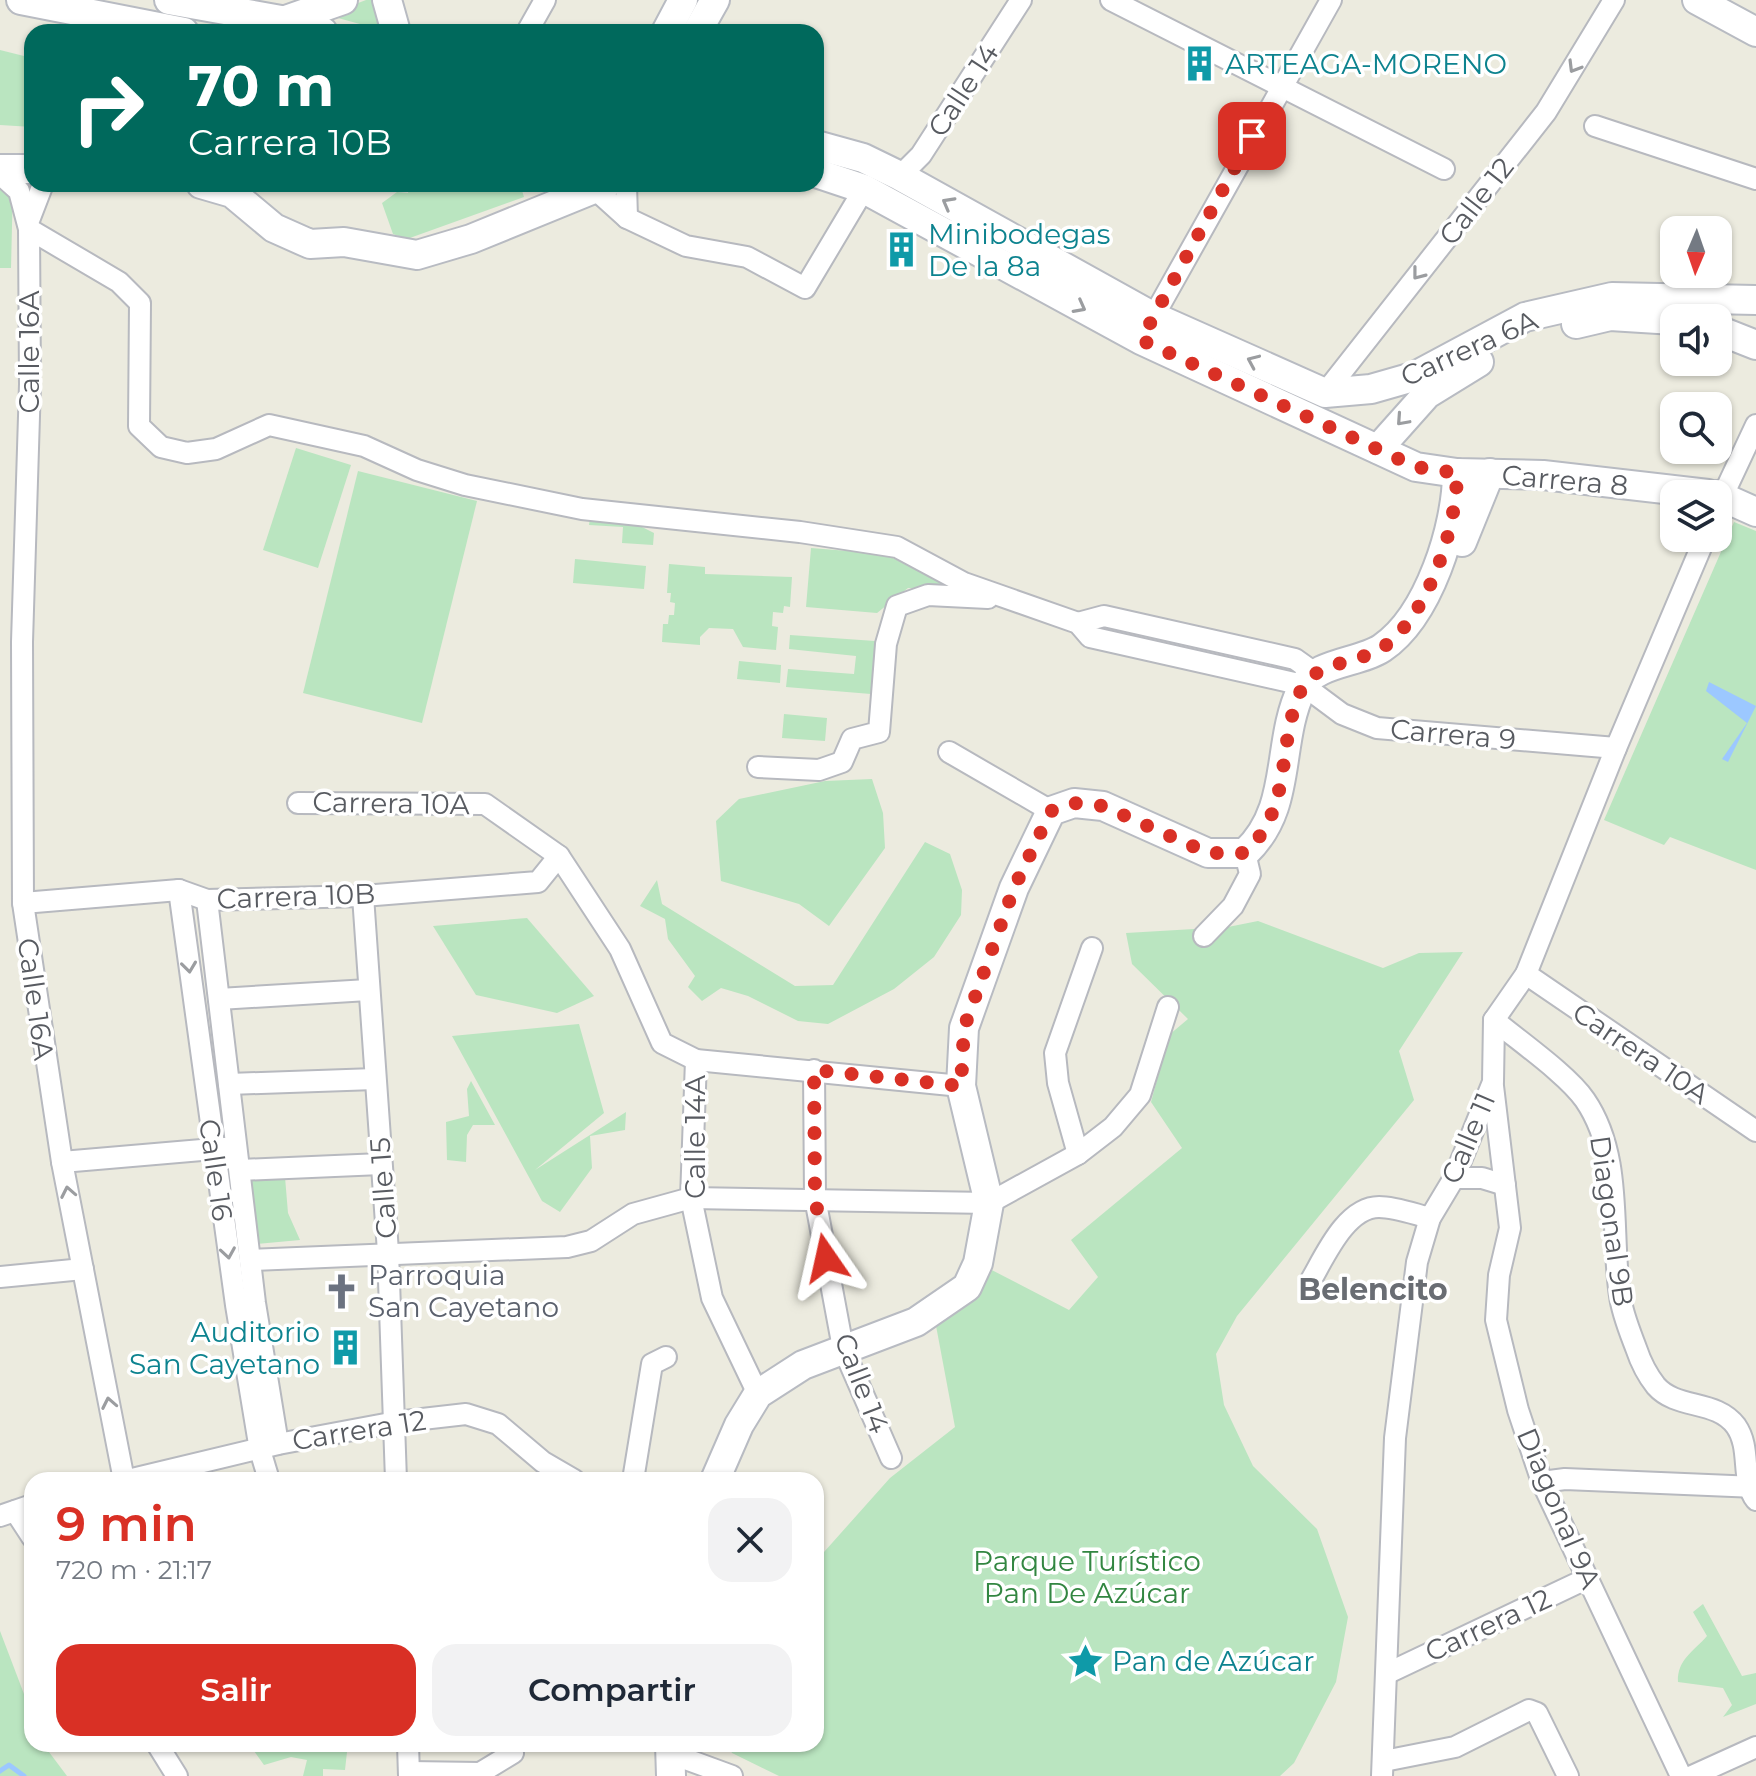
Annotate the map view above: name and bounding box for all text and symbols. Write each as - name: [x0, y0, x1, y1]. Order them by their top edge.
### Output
- street label: Calle 14: [920, 37, 1006, 143]
- building icon: ARTEAGA-MORENO: [1180, 45, 1218, 83]
- place label: ARTEAGA-MORENO: [1225, 47, 1507, 81]
- text: 70 m: [188, 52, 334, 120]
- icon: right: [56, 56, 160, 160]
- one-way arrow: [1568, 58, 1584, 73]
- pin: [1218, 102, 1286, 170]
- icon: arrive: [1230, 114, 1274, 158]
- text: Carrera 10B: [188, 120, 392, 164]
- street label: Calle 12: [1431, 151, 1521, 251]
- one-way arrow: [942, 197, 956, 212]
- north arrow: [1660, 216, 1732, 288]
- map controls: [1660, 216, 1732, 552]
- place label: Minibodegas De la 8a: [928, 217, 1111, 283]
- building icon: Minibodegas De la 8a: [883, 231, 921, 269]
- one-way arrow: [1413, 265, 1428, 279]
- street label: Calle 16A: [12, 290, 46, 413]
- one-way arrow: [1072, 297, 1087, 312]
- street label: Carrera 6A: [1395, 302, 1544, 393]
- button: sound: [1660, 304, 1732, 376]
- one-way arrow: [1247, 355, 1261, 371]
- button: search: [1660, 392, 1732, 464]
- one-way arrow: [1397, 410, 1412, 425]
- street label: Carrera 8: [1500, 458, 1630, 502]
- button: layers: [1660, 480, 1732, 552]
- street label: Carrera 9: [1389, 712, 1517, 756]
- street label: Carrera 10A: [312, 785, 471, 821]
- street label: Carrera 10B: [216, 876, 376, 916]
- street label: Calle 16A: [11, 936, 62, 1063]
- one-way arrow: [180, 960, 197, 974]
- street label: Carrera 10A: [1566, 995, 1717, 1112]
- street label: Calle 14A: [678, 1074, 712, 1199]
- street label: Calle 11: [1434, 1087, 1502, 1189]
- street label: Calle 16: [192, 1117, 240, 1223]
- street label: Diagonal 9B: [1583, 1133, 1641, 1309]
- street label: Calle 15: [363, 1136, 403, 1240]
- one-way arrow: [61, 1186, 78, 1199]
- position arrow: [784, 1216, 868, 1300]
- one-way arrow: [219, 1246, 236, 1259]
- place label: Parroquia San Cayetano: [368, 1258, 559, 1324]
- district label: Belencito: [1298, 1271, 1448, 1308]
- church icon: Parroquia San Cayetano: [323, 1272, 361, 1310]
- place label: Auditorio San Cayetano: [129, 1315, 320, 1381]
- street label: Calle 14: [827, 1328, 897, 1438]
- building icon: Auditorio San Cayetano: [327, 1329, 365, 1367]
- one-way arrow: [101, 1397, 118, 1411]
- street label: Carrera 12: [290, 1403, 428, 1457]
- street label: Diagonal 9A: [1510, 1423, 1608, 1594]
- text: 9 min: [56, 1495, 197, 1553]
- button: close: [708, 1498, 792, 1582]
- park label: Parque Turístico Pan De Azúcar: [973, 1544, 1201, 1610]
- text: 720 m · 21:17: [56, 1554, 212, 1586]
- street label: Carrera 12: [1420, 1581, 1556, 1669]
- place icon: Pan de Azúcar: [1067, 1642, 1105, 1680]
- button: Salir: [56, 1644, 416, 1736]
- button: Compartir: [432, 1644, 792, 1736]
- place label: Pan de Azúcar: [1112, 1644, 1314, 1678]

